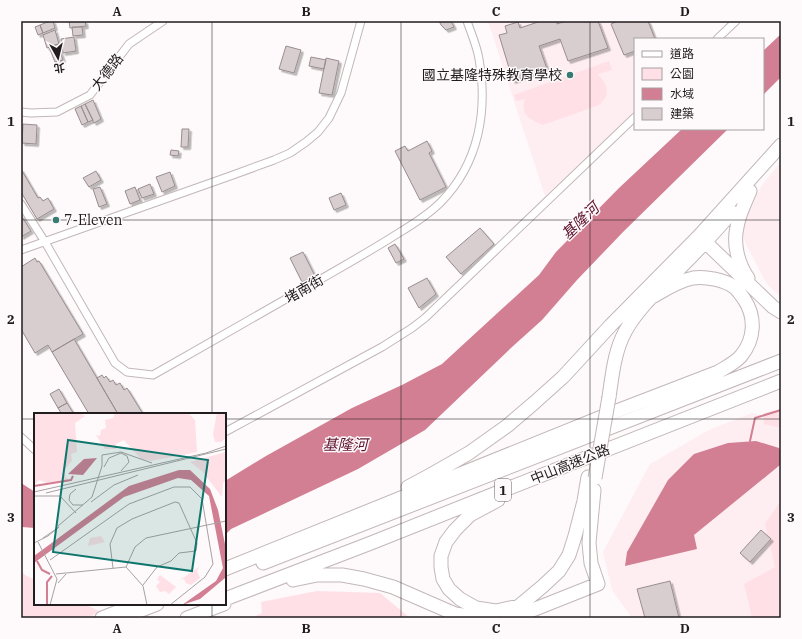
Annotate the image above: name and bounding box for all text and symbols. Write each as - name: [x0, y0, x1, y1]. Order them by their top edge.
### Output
- text: A: [112, 3, 122, 20]
- text: B: [301, 3, 311, 20]
- text: C: [492, 3, 501, 20]
- text: D: [680, 3, 690, 20]
- north arrow: [38, 38, 78, 78]
- legend: [634, 38, 764, 130]
- text: 道路: [670, 46, 694, 61]
- street label: 大德路: [87, 50, 127, 94]
- text: 北: [53, 60, 66, 76]
- place label: 國立基隆特殊教育學校: [422, 66, 562, 84]
- text: 公園: [670, 66, 694, 81]
- marker: 國立基隆特殊教育學校: [565, 70, 575, 80]
- text: 水域: [670, 86, 694, 101]
- text: 建築: [670, 106, 694, 121]
- text: 1: [7, 113, 15, 130]
- text: 1: [787, 113, 795, 130]
- water label: 基隆河: [557, 196, 605, 243]
- place label: 7-Eleven: [64, 211, 122, 229]
- marker: 7-Eleven: [51, 215, 61, 225]
- street label: 堵南街: [281, 271, 327, 307]
- text: 2: [7, 311, 15, 328]
- text: 2: [787, 311, 795, 328]
- inset map: [34, 413, 226, 605]
- water label: 基隆河: [322, 435, 370, 454]
- street label: 中山高速公路: [528, 440, 612, 488]
- road number: 1: [495, 479, 511, 501]
- text: 3: [7, 509, 15, 526]
- text: 3: [787, 509, 795, 526]
- text: A: [112, 620, 122, 637]
- text: B: [301, 620, 311, 637]
- text: C: [492, 620, 501, 637]
- text: D: [680, 620, 690, 637]

